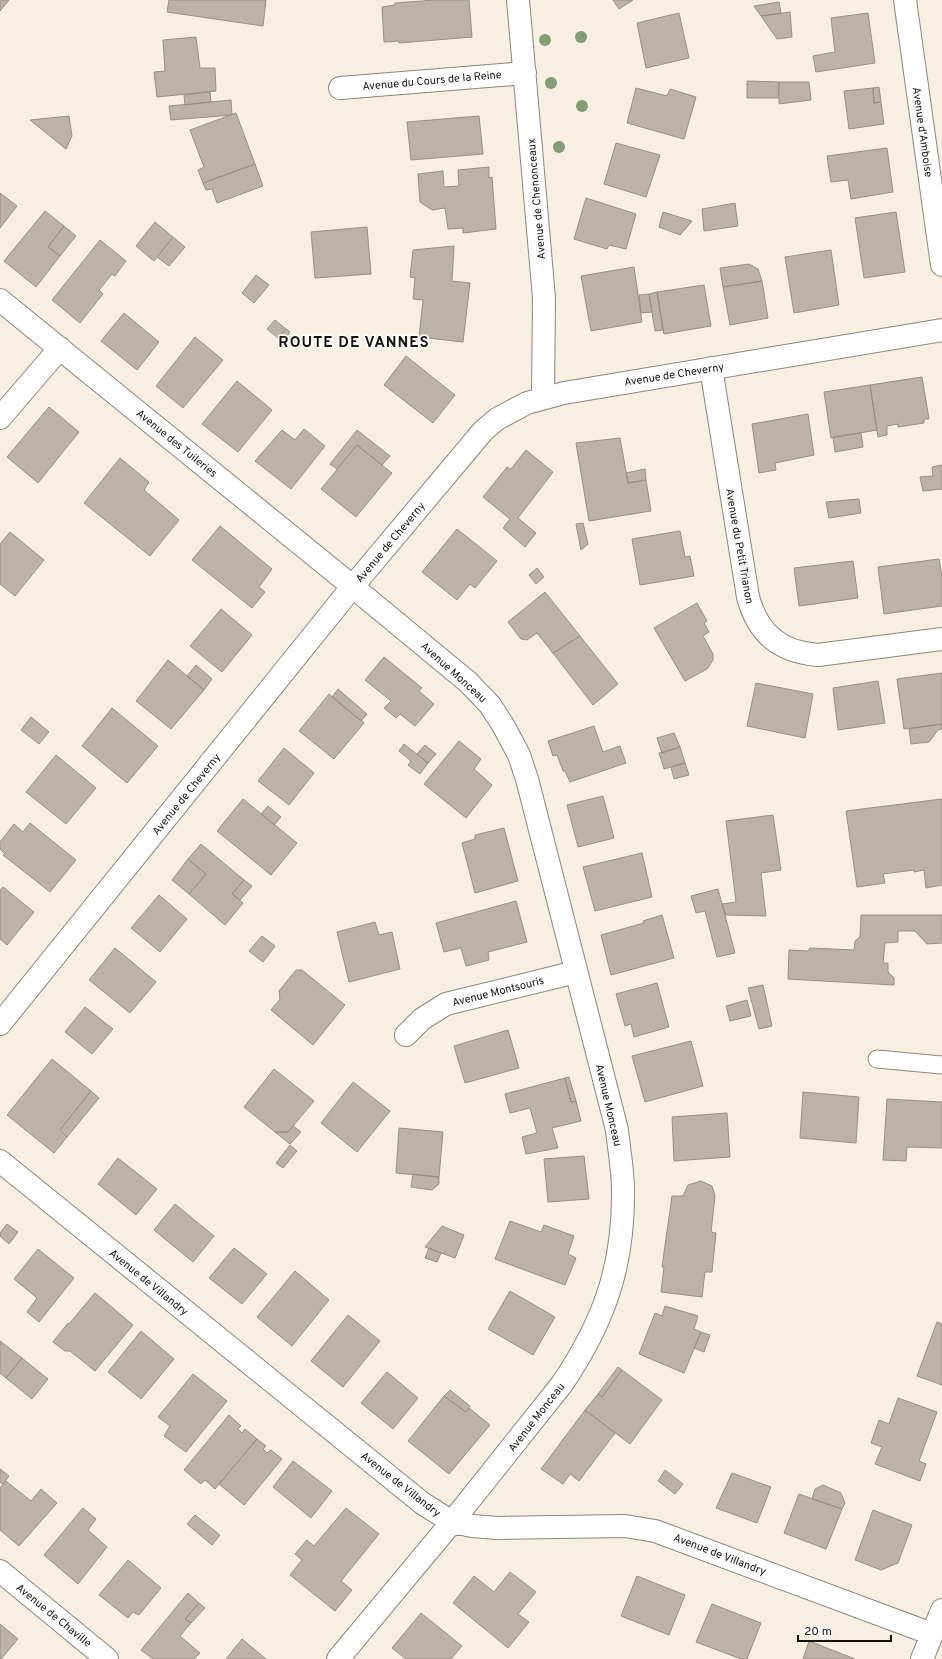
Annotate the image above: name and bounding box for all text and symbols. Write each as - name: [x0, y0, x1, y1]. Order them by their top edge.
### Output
- street label: Avenue du Cours de la Reine: [362, 68, 502, 94]
- street label: Avenue d'Amboise: [909, 86, 935, 178]
- street label: Avenue de Chenonceaux: [525, 137, 549, 260]
- district label: ROUTE DE VANNES: [278, 334, 430, 353]
- street label: Avenue de Cheverny: [623, 360, 725, 390]
- street label: Avenue des Tuileries: [133, 407, 220, 481]
- street label: Avenue du Petit Trianon: [722, 487, 756, 605]
- street label: Avenue de Cheverny: [353, 499, 429, 586]
- street label: Avenue Monceau: [417, 639, 489, 706]
- street label: Avenue de Cheverny: [150, 751, 224, 838]
- street label: Avenue Montsouris: [451, 974, 546, 1010]
- street label: Avenue Monceau: [592, 1063, 624, 1148]
- street label: Avenue de Villandry: [106, 1246, 191, 1319]
- street label: Avenue Monceau: [505, 1380, 568, 1455]
- street label: Avenue de Villandry: [357, 1449, 443, 1521]
- street label: Avenue de Villandry: [671, 1531, 768, 1579]
- street label: Avenue de Chaville: [13, 1581, 94, 1651]
- scale bar: [798, 1617, 891, 1643]
- text: 20 m: [804, 1624, 832, 1640]

